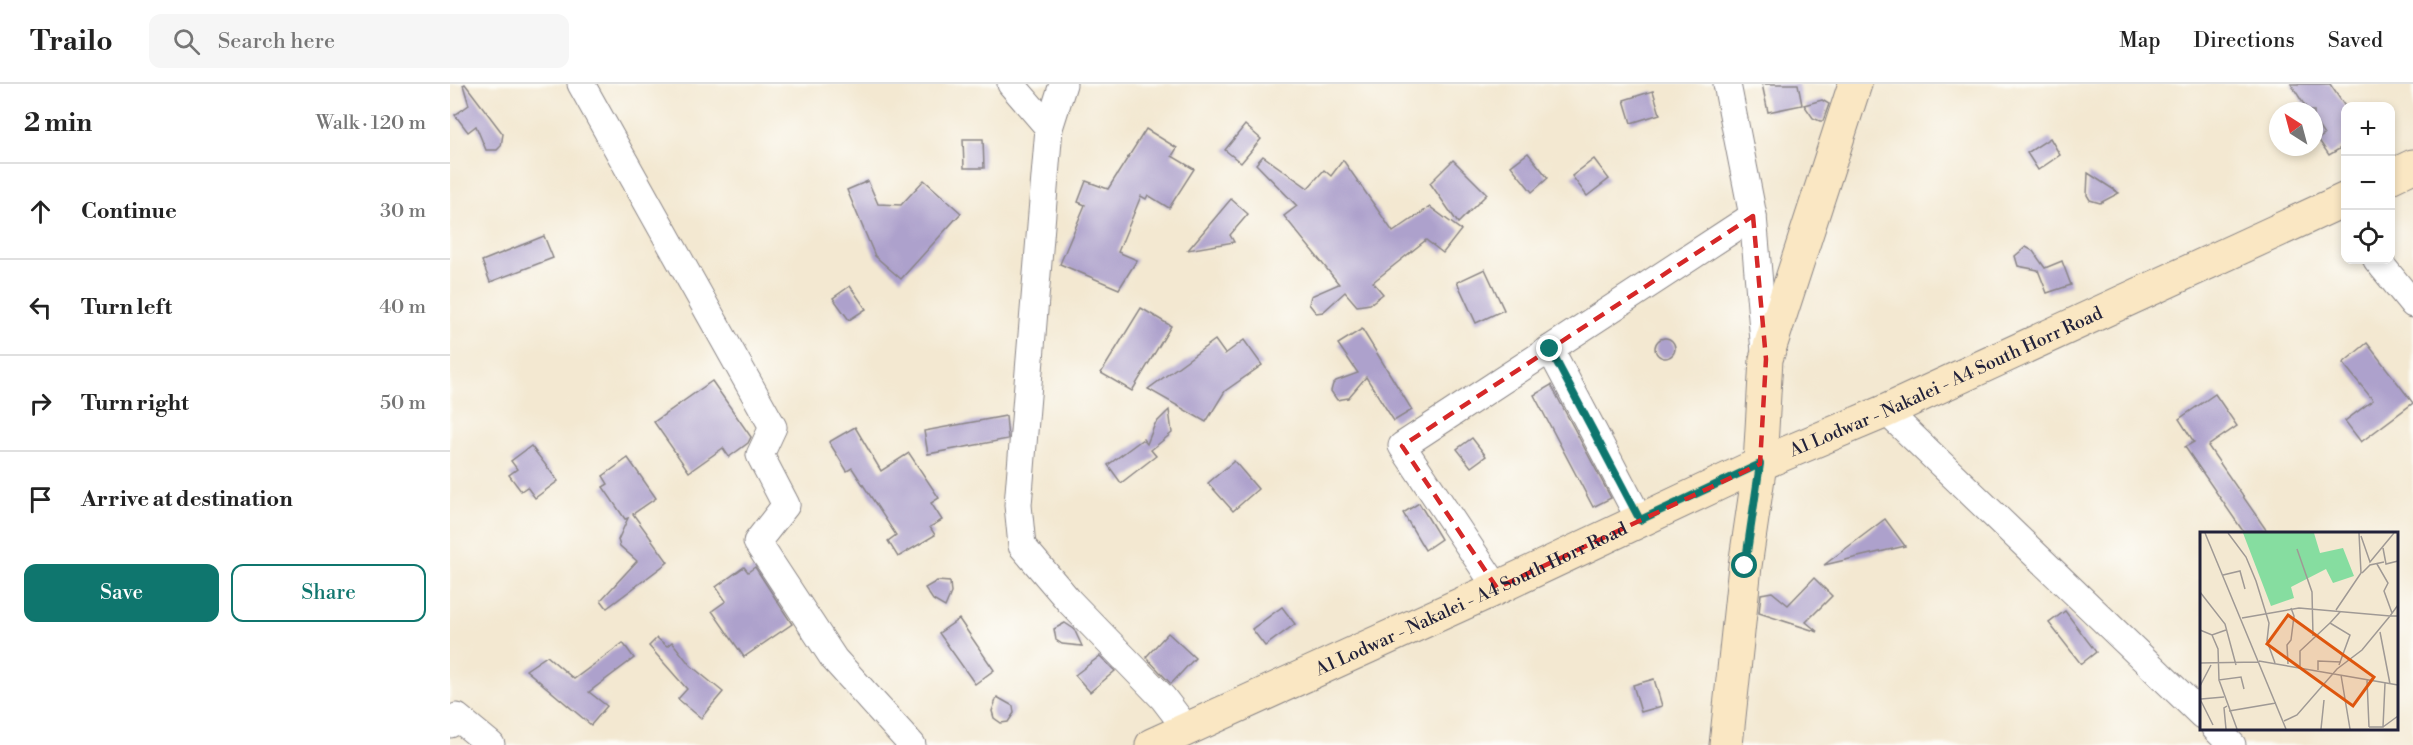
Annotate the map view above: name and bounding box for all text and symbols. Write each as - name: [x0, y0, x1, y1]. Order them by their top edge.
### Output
- search box: [149, 14, 569, 68]
- text: Trailo: [30, 24, 113, 59]
- icon: search: [170, 25, 203, 58]
- text: Search here: [218, 28, 335, 55]
- text: Map: [2119, 28, 2161, 54]
- text: Directions: [2194, 28, 2295, 54]
- text: Saved: [2328, 28, 2383, 54]
- north arrow: [2269, 102, 2323, 156]
- map controls: [2341, 102, 2395, 264]
- button: +: [2341, 102, 2395, 156]
- text: 2 min: [24, 107, 92, 139]
- text: Walk · 120 m: [316, 111, 426, 136]
- button: −: [2341, 156, 2395, 210]
- icon: ahead: [24, 195, 57, 228]
- text: Continue: [81, 198, 177, 225]
- text: 30 m: [380, 199, 426, 224]
- button: locate: [2341, 210, 2395, 264]
- icon: left: [24, 291, 57, 324]
- text: Turn left: [81, 294, 172, 321]
- text: 40 m: [379, 295, 426, 320]
- street label: A1 Lodwar - Nakalei - A4 South Horr Road: [1785, 301, 2107, 462]
- route end: [1536, 335, 1562, 361]
- icon: right: [24, 387, 57, 420]
- text: Turn right: [81, 390, 189, 417]
- text: 50 m: [380, 391, 426, 416]
- icon: arrive: [24, 483, 57, 516]
- text: Arrive at destination: [81, 486, 293, 513]
- street label: A1 Lodwar - Nakalei - A4 South Horr Road: [1311, 517, 1631, 681]
- inset map: [2200, 532, 2398, 730]
- route start: [1731, 552, 1757, 578]
- button: Save: [24, 564, 219, 622]
- button: Share: [231, 564, 426, 622]

